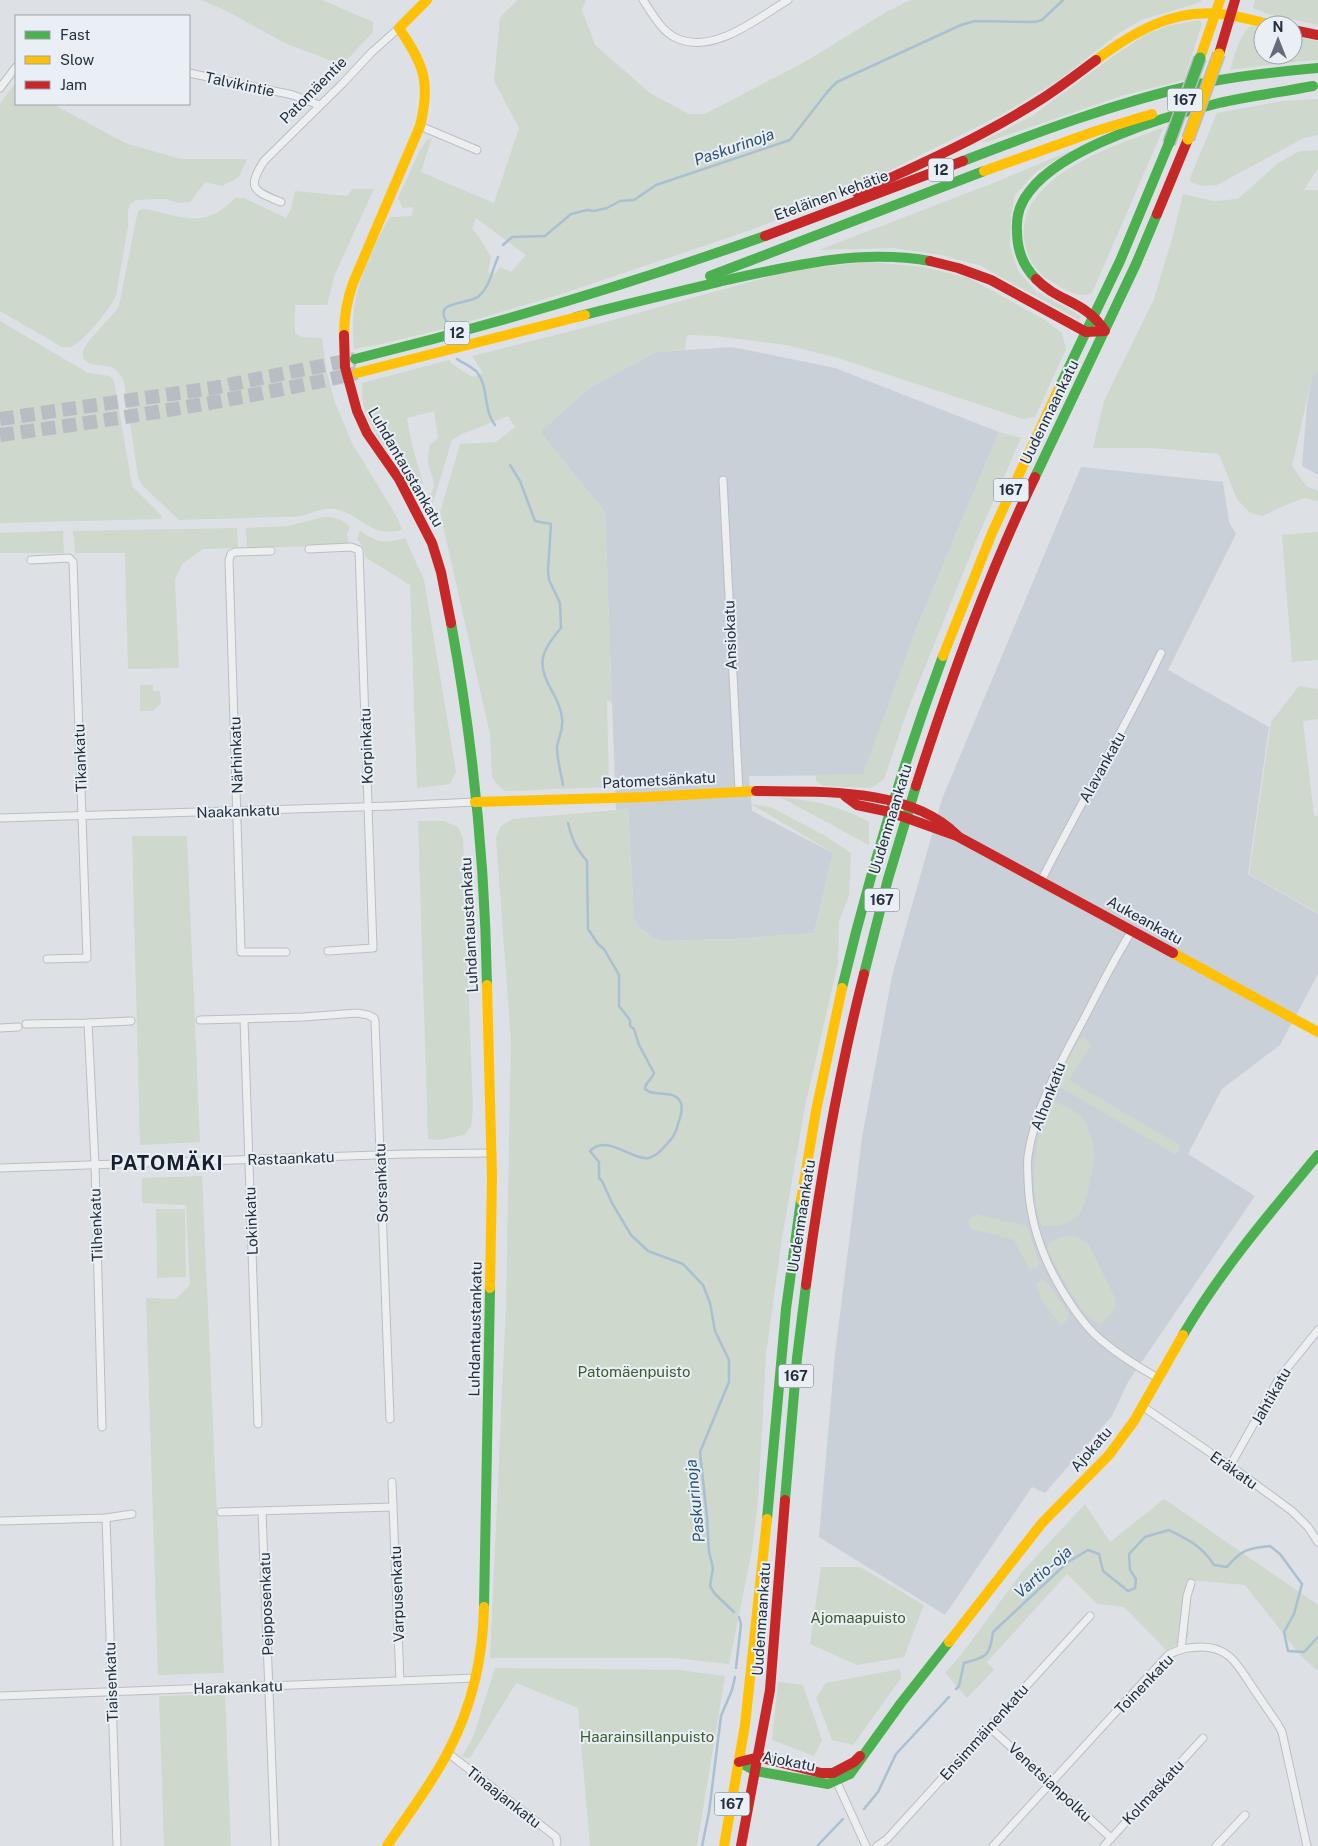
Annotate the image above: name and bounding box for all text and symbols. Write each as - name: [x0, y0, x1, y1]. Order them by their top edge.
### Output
- legend: [15, 15, 190, 105]
- north arrow: [1253, 15, 1303, 65]
- text: N: [1273, 19, 1283, 35]
- text: Fast: [60, 26, 90, 43]
- text: Slow: [60, 51, 95, 68]
- street label: Patomäentie: [276, 53, 350, 127]
- street label: Talvikintie: [204, 68, 276, 100]
- text: Jam: [60, 76, 87, 93]
- road number: 167: [1168, 88, 1202, 112]
- water label: Paskurinoja: [691, 124, 777, 170]
- road number: 12: [928, 158, 954, 182]
- street label: Eteläinen kehätie: [772, 166, 890, 224]
- road number: 12: [444, 322, 470, 344]
- street label: Uudenmaankatu: [1016, 357, 1082, 467]
- street label: Luhdantaustankatu: [365, 404, 447, 530]
- road number: 167: [994, 478, 1028, 502]
- street label: Ansiokatu: [720, 600, 740, 670]
- street label: Korpinkatu: [356, 708, 376, 784]
- street label: Närhinkatu: [226, 716, 246, 794]
- street label: Tikankatu: [70, 723, 90, 793]
- street label: Alavankatu: [1076, 729, 1128, 805]
- street label: Uudenmaankatu: [865, 762, 915, 876]
- street label: Patometsänkatu: [602, 769, 716, 791]
- street label: Naakankatu: [196, 801, 280, 821]
- street label: Luhdantaustankatu: [457, 857, 481, 993]
- road number: 167: [864, 888, 900, 912]
- street label: Aukeankatu: [1104, 892, 1186, 948]
- street label: Alhonkatu: [1027, 1060, 1069, 1132]
- street label: Sorsankatu: [371, 1143, 391, 1223]
- street label: Rastaankatu: [247, 1148, 335, 1168]
- district label: PATOMÄKI: [110, 1150, 224, 1175]
- street label: Uudenmaankatu: [784, 1158, 818, 1274]
- street label: Lokinkatu: [241, 1187, 261, 1255]
- street label: Tilhenkatu: [86, 1188, 106, 1262]
- street label: Luhdantaustankatu: [465, 1261, 485, 1397]
- park label: Patomäenpuisto: [578, 1363, 690, 1380]
- road number: 167: [778, 1364, 814, 1388]
- street label: Jahtikatu: [1248, 1365, 1294, 1427]
- street label: Ajokatu: [1067, 1423, 1115, 1475]
- street label: Eräkatu: [1207, 1448, 1261, 1492]
- water label: Paskurinoja: [681, 1458, 709, 1544]
- water label: Vartio-oja: [1010, 1542, 1076, 1602]
- street label: Varpusenkatu: [387, 1545, 407, 1643]
- street label: Peipposenkatu: [256, 1552, 276, 1656]
- street label: Uudenmaankatu: [749, 1561, 773, 1677]
- park label: Ajomaapuisto: [810, 1609, 906, 1626]
- street label: Tiaisenkatu: [101, 1642, 121, 1722]
- street label: Toinenkatu: [1111, 1651, 1177, 1717]
- street label: Harakankatu: [193, 1677, 283, 1697]
- street label: Ensimmäinenkatu: [936, 1680, 1032, 1784]
- park label: Haarainsillanpuisto: [580, 1728, 714, 1745]
- street label: Venetsianpolku: [1005, 1739, 1095, 1825]
- street label: Ajokatu: [761, 1748, 817, 1774]
- street label: Kolmaskatu: [1119, 1756, 1187, 1828]
- street label: Tinaajankatu: [464, 1763, 544, 1831]
- road number: 167: [714, 1792, 750, 1816]

